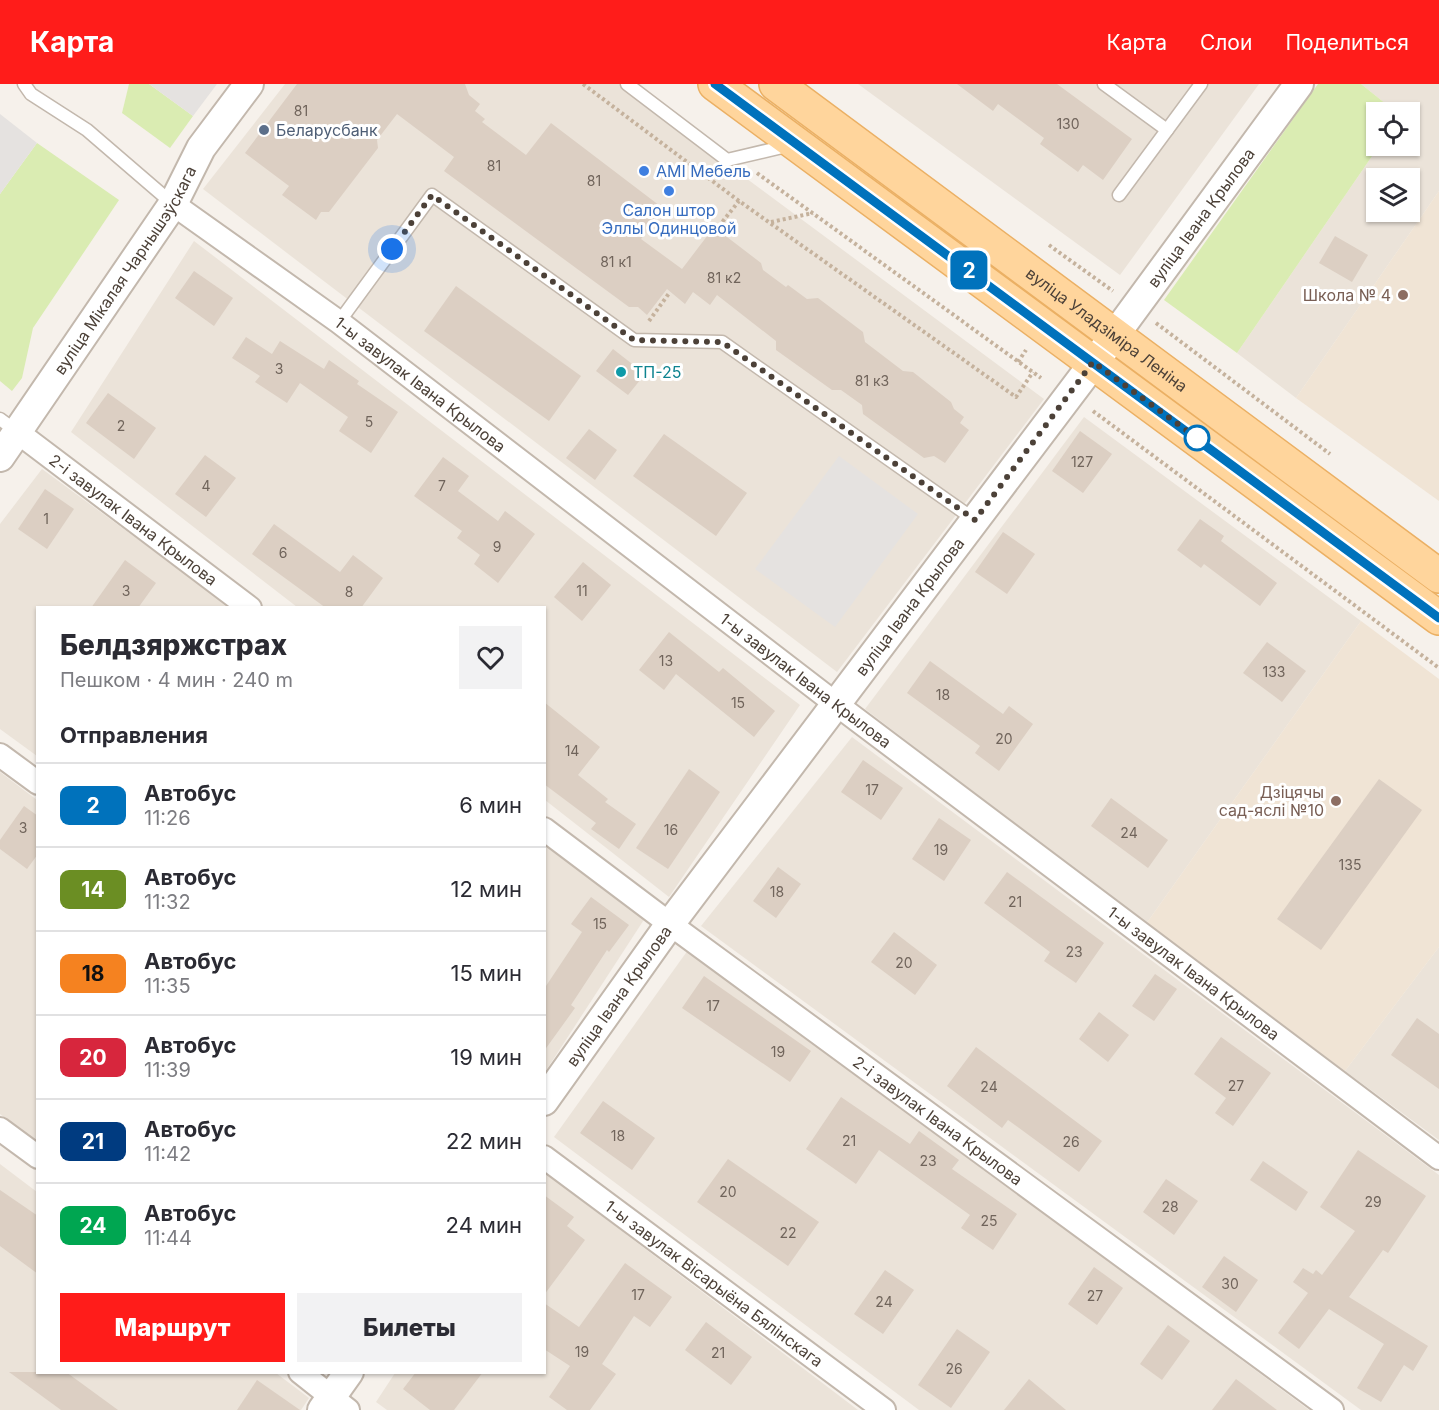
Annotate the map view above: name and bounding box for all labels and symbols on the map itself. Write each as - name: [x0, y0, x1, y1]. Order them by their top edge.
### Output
- house number: 81: [294, 102, 308, 119]
- house number: 130: [1056, 115, 1080, 132]
- place label: Беларусбанк: [276, 120, 378, 140]
- marker: Беларусбанк: [257, 123, 271, 137]
- street label: вуліца Івана Крылова: [1143, 144, 1259, 291]
- house number: 81: [487, 157, 501, 174]
- place label: AMI Мебель: [656, 161, 751, 181]
- street label: вуліца Мікалая Чарнышэўскага: [49, 163, 200, 378]
- marker: AMI Мебель: [637, 164, 651, 178]
- house number: 81: [587, 172, 601, 189]
- marker: Салон штор Эллы Одинцовой: [662, 184, 676, 198]
- place label: Салон штор Эллы Одинцовой: [602, 200, 736, 238]
- your location: [377, 234, 407, 264]
- line badge: 2: [950, 250, 988, 290]
- house number: 81 к1: [600, 253, 632, 270]
- street label: вуліца Уладзіміра Леніна: [1022, 263, 1192, 396]
- house number: 81 к2: [707, 269, 741, 286]
- place label: Школа № 4: [1303, 285, 1391, 305]
- marker: Школа № 4: [1396, 288, 1410, 302]
- street label: 1-ы завулак Івана Крылова: [331, 312, 510, 456]
- house number: 3: [275, 360, 283, 377]
- place label: ТП-25: [633, 362, 682, 382]
- marker: ТП-25: [614, 365, 628, 379]
- house number: 81 к3: [855, 372, 889, 389]
- house number: 5: [365, 413, 373, 430]
- house number: 2: [117, 417, 125, 434]
- unlabelled marker: [1184, 425, 1210, 451]
- street label: 2-і завулак Івана Крылова: [45, 450, 221, 590]
- house number: 127: [1071, 453, 1093, 470]
- house number: 4: [201, 477, 211, 494]
- house number: 7: [438, 477, 446, 494]
- house number: 1: [43, 510, 49, 527]
- street label: вуліца Івана Крылова: [851, 534, 968, 680]
- house number: 9: [493, 538, 501, 555]
- house number: 6: [279, 544, 287, 561]
- house number: 3: [122, 582, 130, 599]
- house number: 11: [576, 582, 588, 599]
- house number: 8: [345, 583, 353, 600]
- street label: 1-ы завулак Івана Крылова: [716, 609, 895, 752]
- house number: 13: [659, 652, 673, 669]
- house number: 133: [1263, 663, 1286, 680]
- house number: 18: [936, 686, 950, 703]
- house number: 15: [731, 694, 745, 711]
- house number: 20: [995, 730, 1013, 747]
- house number: 14: [565, 742, 579, 759]
- house number: 17: [865, 781, 879, 798]
- place label: Дзіцячы сад-яслі №10: [1219, 782, 1324, 820]
- marker: Дзіцячы сад-яслі №10: [1329, 794, 1343, 808]
- house number: 3: [19, 819, 27, 836]
- house number: 16: [664, 821, 678, 838]
- house number: 24: [1120, 824, 1138, 841]
- house number: 19: [934, 841, 948, 858]
- house number: 135: [1339, 856, 1361, 873]
- house number: 18: [770, 883, 784, 900]
- house number: 21: [1008, 893, 1022, 910]
- street label: 1-ы завулак Івана Крылова: [1104, 902, 1283, 1044]
- house number: 15: [593, 915, 607, 932]
- street label: вуліца Івана Крылова: [562, 922, 676, 1070]
- house number: 23: [1065, 943, 1083, 960]
- house number: 20: [895, 954, 913, 971]
- house number: 17: [706, 997, 720, 1014]
- house number: 19: [771, 1043, 785, 1060]
- street label: 2-і завулак Івана Крылова: [849, 1052, 1027, 1189]
- house number: 27: [1228, 1077, 1244, 1094]
- house number: 24: [980, 1078, 998, 1095]
- house number: 18: [611, 1127, 625, 1144]
- house number: 21: [842, 1132, 856, 1149]
- house number: 26: [1062, 1133, 1080, 1150]
- house number: 23: [919, 1152, 937, 1169]
- house number: 20: [719, 1183, 737, 1200]
- house number: 29: [1364, 1193, 1382, 1210]
- street label: 1-ы завулак Вісарыёна Бялінскага: [601, 1196, 827, 1371]
- house number: 28: [1161, 1198, 1179, 1215]
- house number: 25: [980, 1212, 998, 1229]
- house number: 22: [779, 1224, 797, 1241]
- house number: 30: [1221, 1275, 1239, 1292]
- house number: 17: [631, 1286, 645, 1303]
- house number: 27: [1087, 1287, 1103, 1304]
- house number: 24: [875, 1293, 893, 1310]
- house number: 19: [575, 1343, 589, 1360]
- house number: 21: [711, 1344, 725, 1361]
- house number: 26: [945, 1360, 963, 1377]

